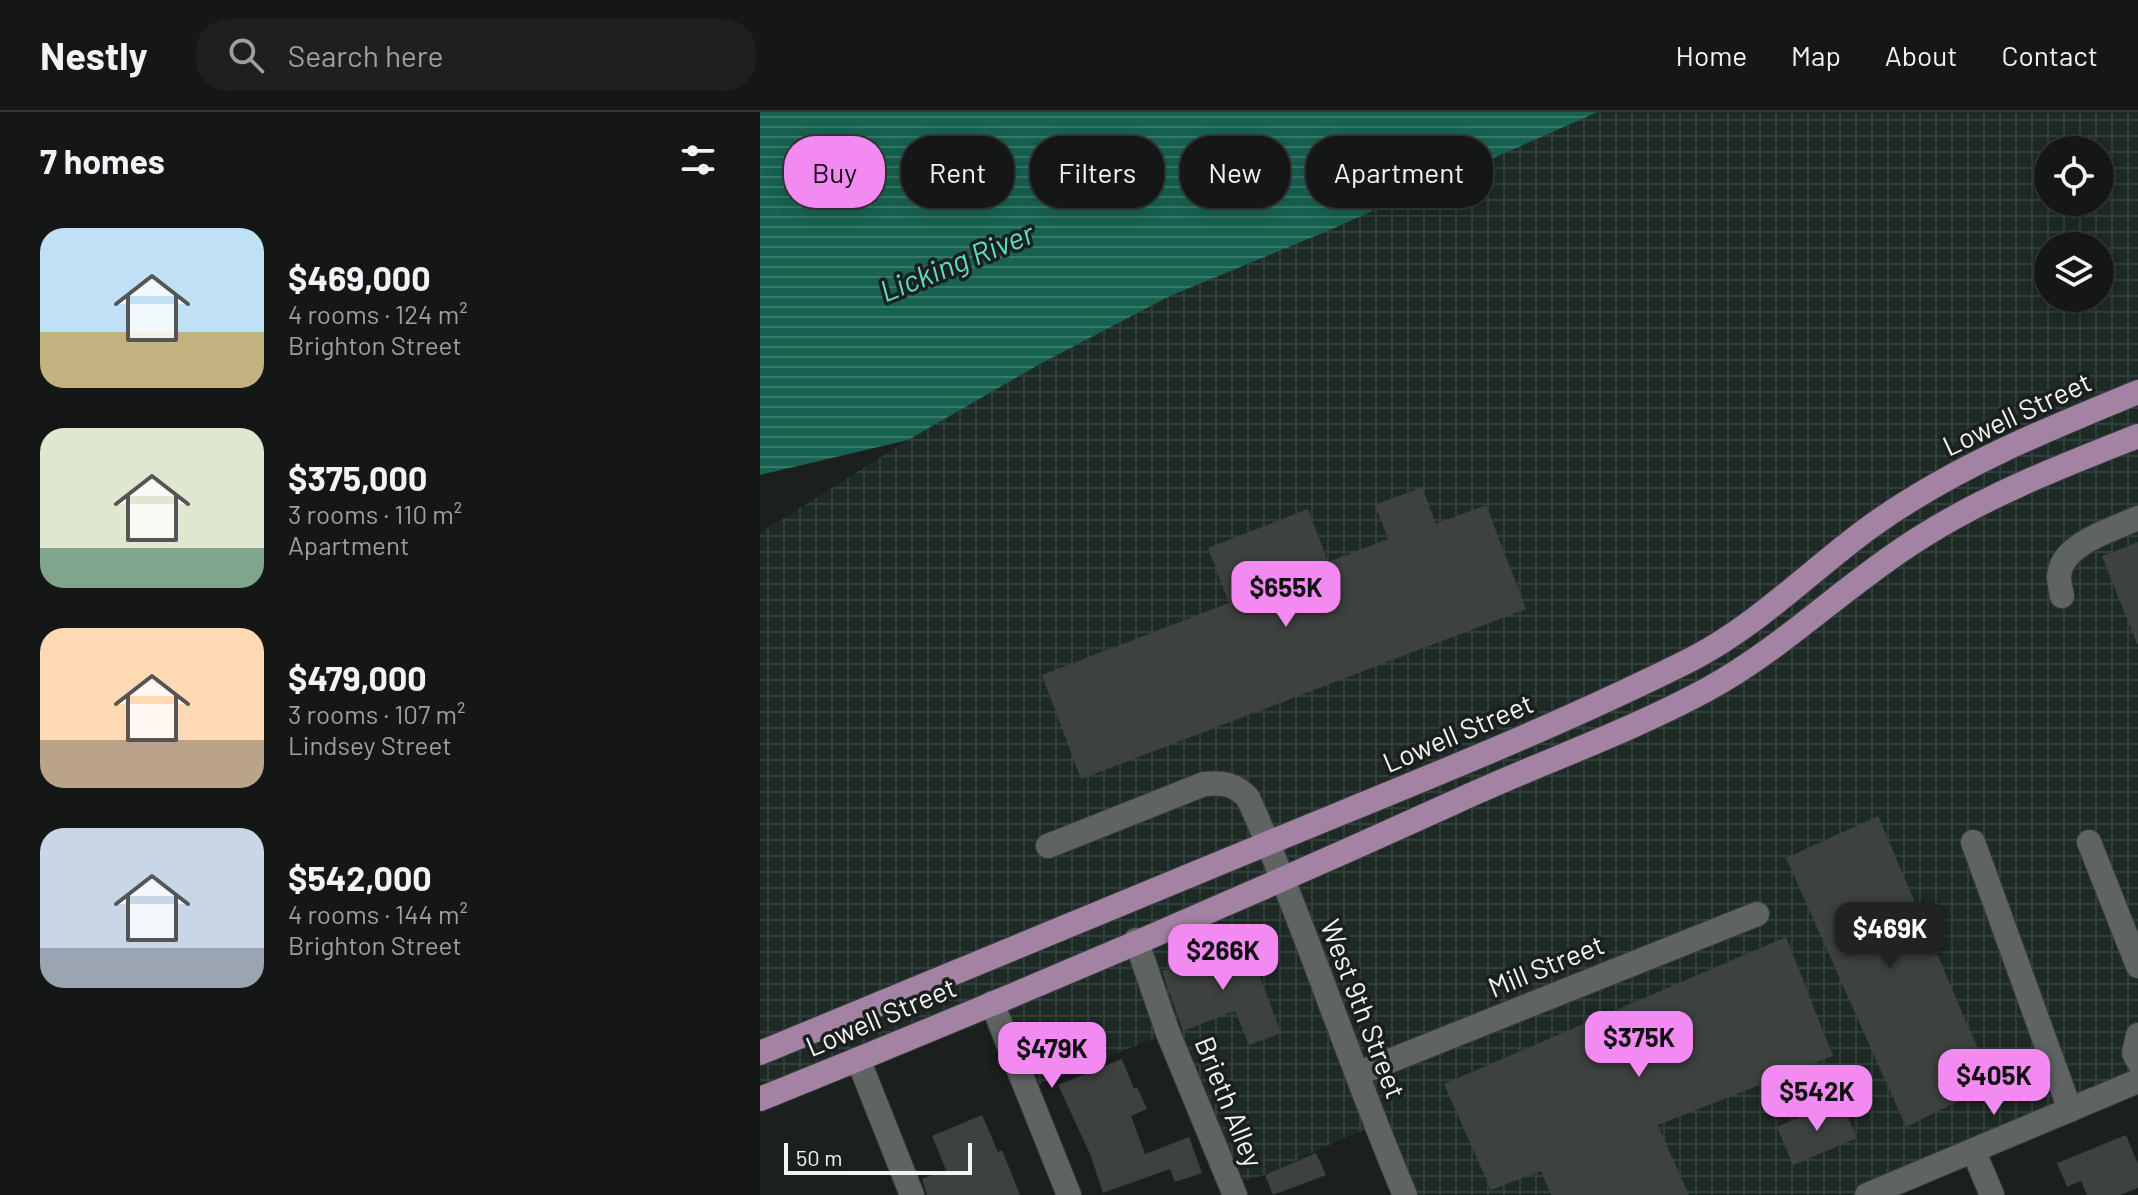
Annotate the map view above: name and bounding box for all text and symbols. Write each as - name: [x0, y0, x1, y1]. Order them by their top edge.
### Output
- search box: [196, 19, 756, 91]
- text: Nestly: [40, 32, 148, 78]
- icon: search: [224, 33, 268, 77]
- text: Search here: [288, 37, 444, 73]
- text: Home: [1676, 38, 1747, 72]
- text: Map: [1791, 38, 1841, 72]
- text: About: [1885, 38, 1957, 72]
- text: Contact: [2001, 38, 2098, 72]
- chip: Buy: [784, 136, 885, 208]
- chip: Rent: [901, 136, 1014, 208]
- chip: Filters: [1030, 136, 1164, 208]
- chip: New: [1180, 136, 1290, 208]
- chip: Apartment: [1306, 136, 1493, 208]
- map controls: [2034, 136, 2114, 312]
- button: locate: [2034, 136, 2114, 216]
- icon: filters: [676, 138, 720, 182]
- text: 7 homes: [40, 140, 165, 181]
- water label: Licking River: [874, 213, 1040, 308]
- button: layers: [2034, 232, 2114, 312]
- text: $469,000: [288, 257, 431, 298]
- icon: home: [104, 260, 200, 356]
- text: 4 rooms · 124 m²: [288, 298, 468, 329]
- text: Brighton Street: [288, 329, 462, 360]
- street label: Lowell Street: [1937, 364, 2096, 462]
- text: $375,000: [288, 457, 427, 498]
- icon: home: [104, 460, 200, 556]
- text: 3 rooms · 110 m²: [288, 498, 462, 529]
- text: Apartment: [288, 529, 409, 560]
- pin: $655K: [1230, 561, 1342, 629]
- text: $655K: [1249, 571, 1323, 602]
- text: $479,000: [288, 657, 427, 698]
- icon: home: [104, 660, 200, 756]
- street label: Lowell Street: [1377, 685, 1538, 779]
- text: 3 rooms · 107 m²: [288, 698, 465, 729]
- text: Lindsey Street: [288, 729, 452, 760]
- text: $542,000: [288, 857, 432, 898]
- icon: home: [104, 860, 200, 956]
- text: 4 rooms · 144 m²: [288, 898, 468, 929]
- pin: $469K: [1834, 902, 1946, 970]
- text: $469K: [1853, 912, 1927, 943]
- street label: West 9th Street: [1314, 914, 1414, 1103]
- pin: $266K: [1167, 924, 1279, 992]
- street label: Mill Street: [1483, 926, 1609, 1004]
- text: Brighton Street: [288, 929, 462, 960]
- text: $266K: [1186, 934, 1260, 965]
- street label: Lowell Street: [800, 969, 961, 1063]
- pin: $375K: [1583, 1011, 1695, 1079]
- text: $375K: [1603, 1021, 1675, 1052]
- pin: $479K: [996, 1022, 1108, 1090]
- street label: Brieth Alley: [1188, 1031, 1272, 1172]
- text: $479K: [1016, 1032, 1088, 1063]
- pin: $405K: [1938, 1049, 2050, 1117]
- text: $405K: [1956, 1059, 2032, 1090]
- pin: $542K: [1761, 1065, 1873, 1133]
- text: $542K: [1779, 1075, 1855, 1106]
- scale bar: [784, 1139, 972, 1175]
- text: 50 m: [796, 1144, 842, 1170]

